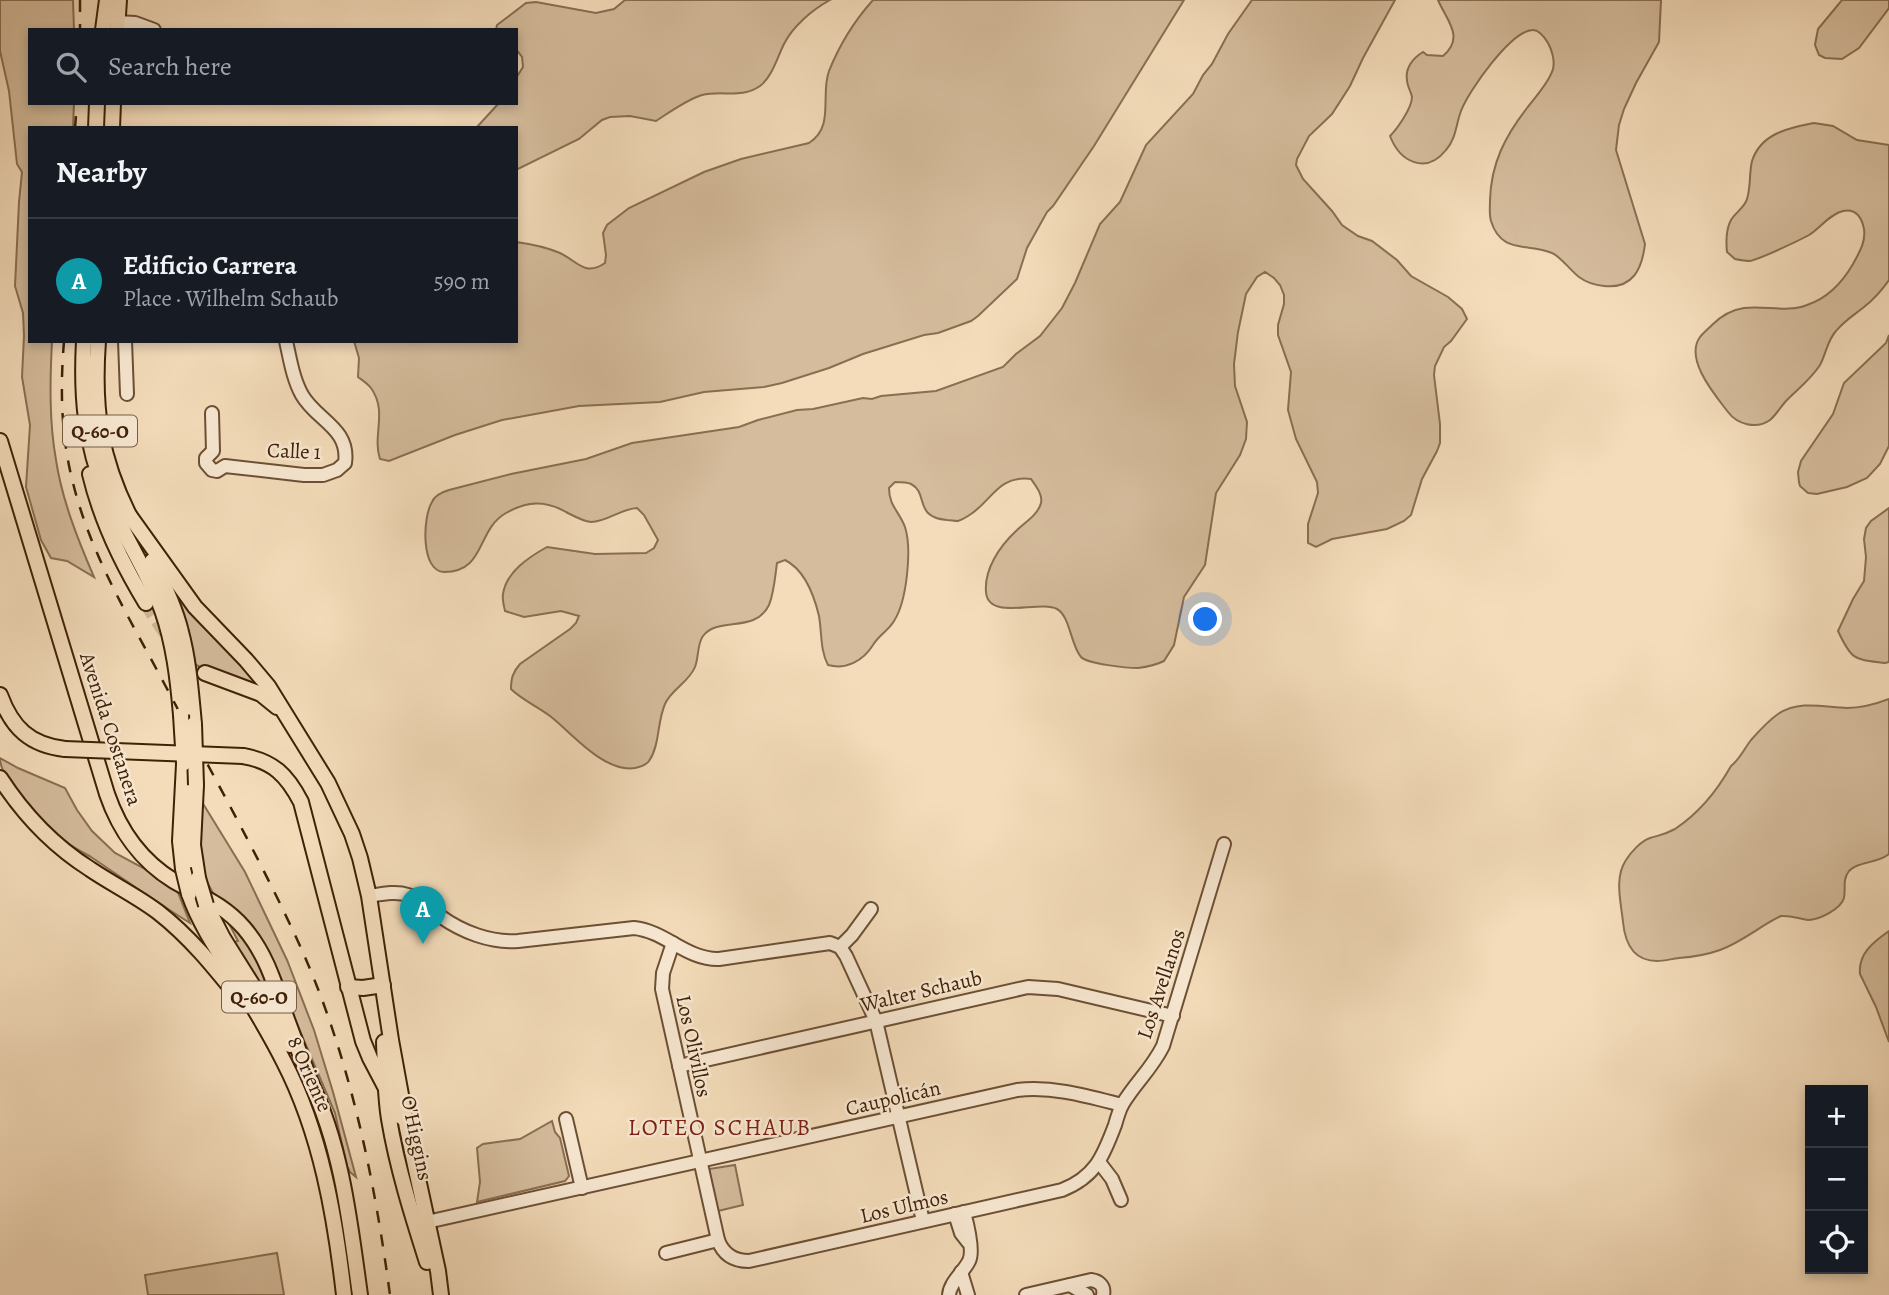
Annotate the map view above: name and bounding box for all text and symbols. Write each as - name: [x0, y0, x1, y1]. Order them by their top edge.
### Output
- search box: [28, 28, 518, 105]
- icon: search: [52, 48, 90, 86]
- text: Search here: [108, 49, 232, 84]
- text: Nearby: [56, 152, 147, 192]
- text: Edificio Carrera: [123, 248, 297, 283]
- text: A: [72, 266, 86, 297]
- text: 590 m: [434, 266, 490, 297]
- text: Place · Wilhelm Schaub: [123, 283, 339, 314]
- road number: Q-60-O: [63, 416, 137, 446]
- street label: Calle 1: [267, 436, 321, 466]
- your location: [1188, 602, 1222, 636]
- street label: Avenida Costanera: [73, 648, 149, 810]
- pin: A: [400, 886, 446, 944]
- street label: Los Avellanos: [1130, 925, 1192, 1043]
- street label: Walter Schaub: [856, 963, 985, 1019]
- road number: Q-60-O: [222, 981, 296, 1012]
- street label: Los Olivillos: [670, 992, 718, 1100]
- street label: 8 Oriente: [281, 1032, 339, 1116]
- street label: Caupolicán: [843, 1073, 943, 1123]
- map controls: [1805, 1085, 1868, 1274]
- button: +: [1805, 1085, 1868, 1148]
- street label: O'Higgins: [394, 1093, 440, 1183]
- district label: LOTEO SCHAUB: [628, 1112, 812, 1143]
- button: −: [1805, 1148, 1868, 1211]
- street label: Los Ulmos: [857, 1182, 951, 1230]
- button: locate: [1805, 1211, 1868, 1274]

